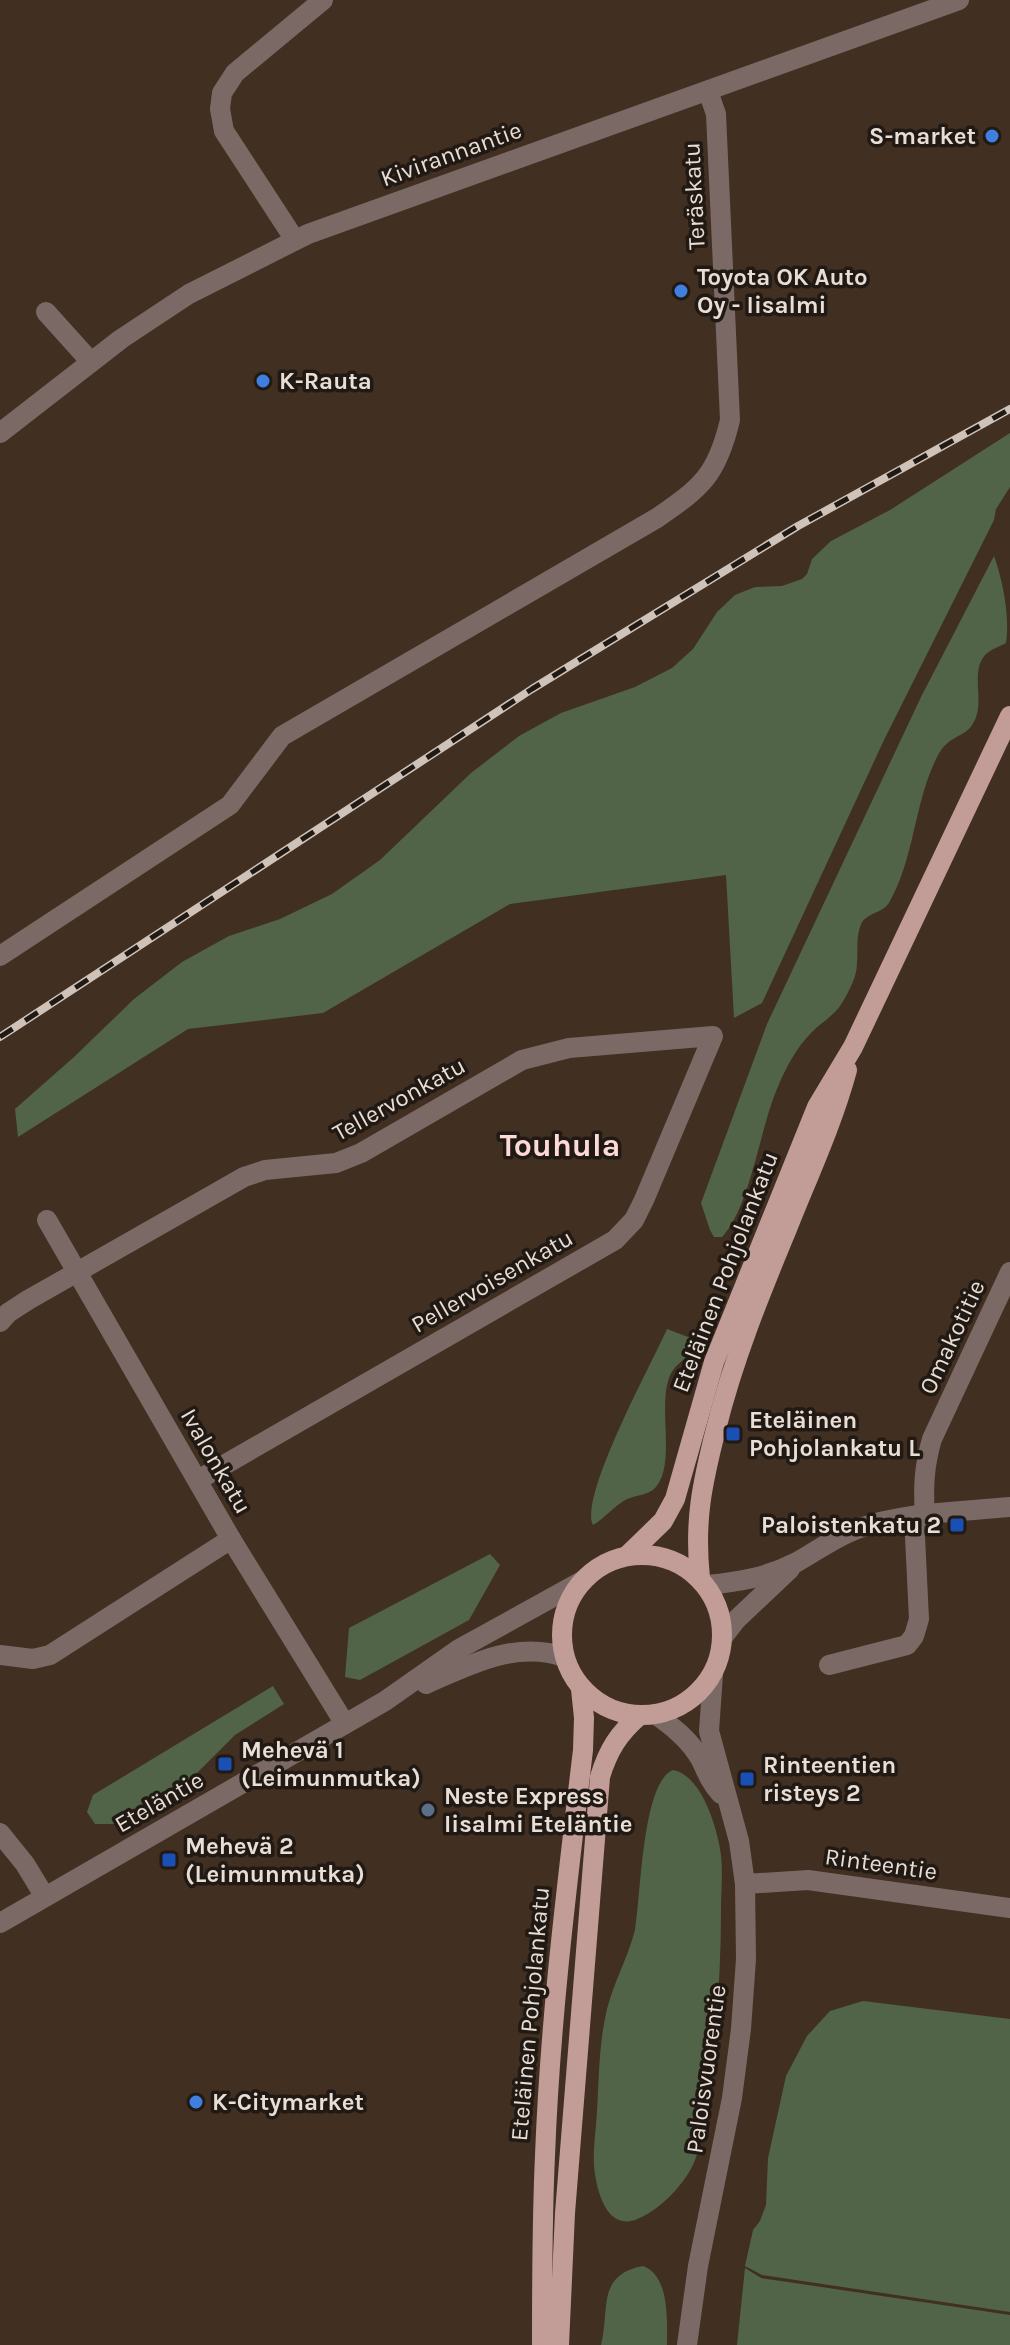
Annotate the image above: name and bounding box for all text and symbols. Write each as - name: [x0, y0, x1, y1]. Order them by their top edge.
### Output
- street label: Kivirannantie: [377, 116, 525, 192]
- place label: S-market: [869, 122, 976, 150]
- marker: S-market: [983, 127, 1001, 145]
- street label: Teräskatu: [677, 142, 711, 250]
- place label: Toyota OK Auto Oy - Iisalmi: [697, 263, 868, 319]
- marker: Toyota OK Auto Oy - Iisalmi: [672, 282, 690, 300]
- place label: K-Rauta: [279, 367, 372, 395]
- marker: K-Rauta: [254, 372, 272, 390]
- street label: Tellervonkatu: [328, 1051, 470, 1147]
- district label: Touhula: [500, 1127, 620, 1164]
- street label: Eteläinen Pohjolankatu: [666, 1148, 784, 1396]
- street label: Pellervoisenkatu: [406, 1223, 578, 1339]
- street label: Omakotitie: [913, 1276, 991, 1398]
- street label: Ivalonkatu: [175, 1404, 257, 1518]
- place label: Eteläinen Pohjolankatu L: [749, 1406, 920, 1462]
- marker: Eteläinen Pohjolankatu L: [724, 1425, 742, 1443]
- place label: Paloistenkatu 2: [761, 1511, 941, 1539]
- marker: Paloistenkatu 2: [948, 1516, 966, 1534]
- place label: Mehevä 1 (Leimunmutka): [241, 1736, 421, 1792]
- place label: Rinteentien risteys 2: [763, 1751, 896, 1807]
- marker: Mehevä 1 (Leimunmutka): [216, 1755, 234, 1773]
- street label: Eteläntie: [110, 1765, 208, 1839]
- marker: Rinteentien risteys 2: [738, 1770, 756, 1788]
- place label: Neste Express Iisalmi Eteläntie: [444, 1782, 633, 1838]
- marker: Neste Express Iisalmi Eteläntie: [419, 1801, 437, 1819]
- place label: Mehevä 2 (Leimunmutka): [185, 1832, 365, 1888]
- street label: Rinteentie: [823, 1842, 939, 1886]
- marker: Mehevä 2 (Leimunmutka): [160, 1851, 178, 1869]
- street label: Eteläinen Pohjolankatu: [505, 1886, 555, 2142]
- street label: Paloisvuorentie: [680, 1983, 732, 2155]
- place label: K-Citymarket: [212, 2088, 364, 2116]
- marker: K-Citymarket: [187, 2093, 205, 2111]

